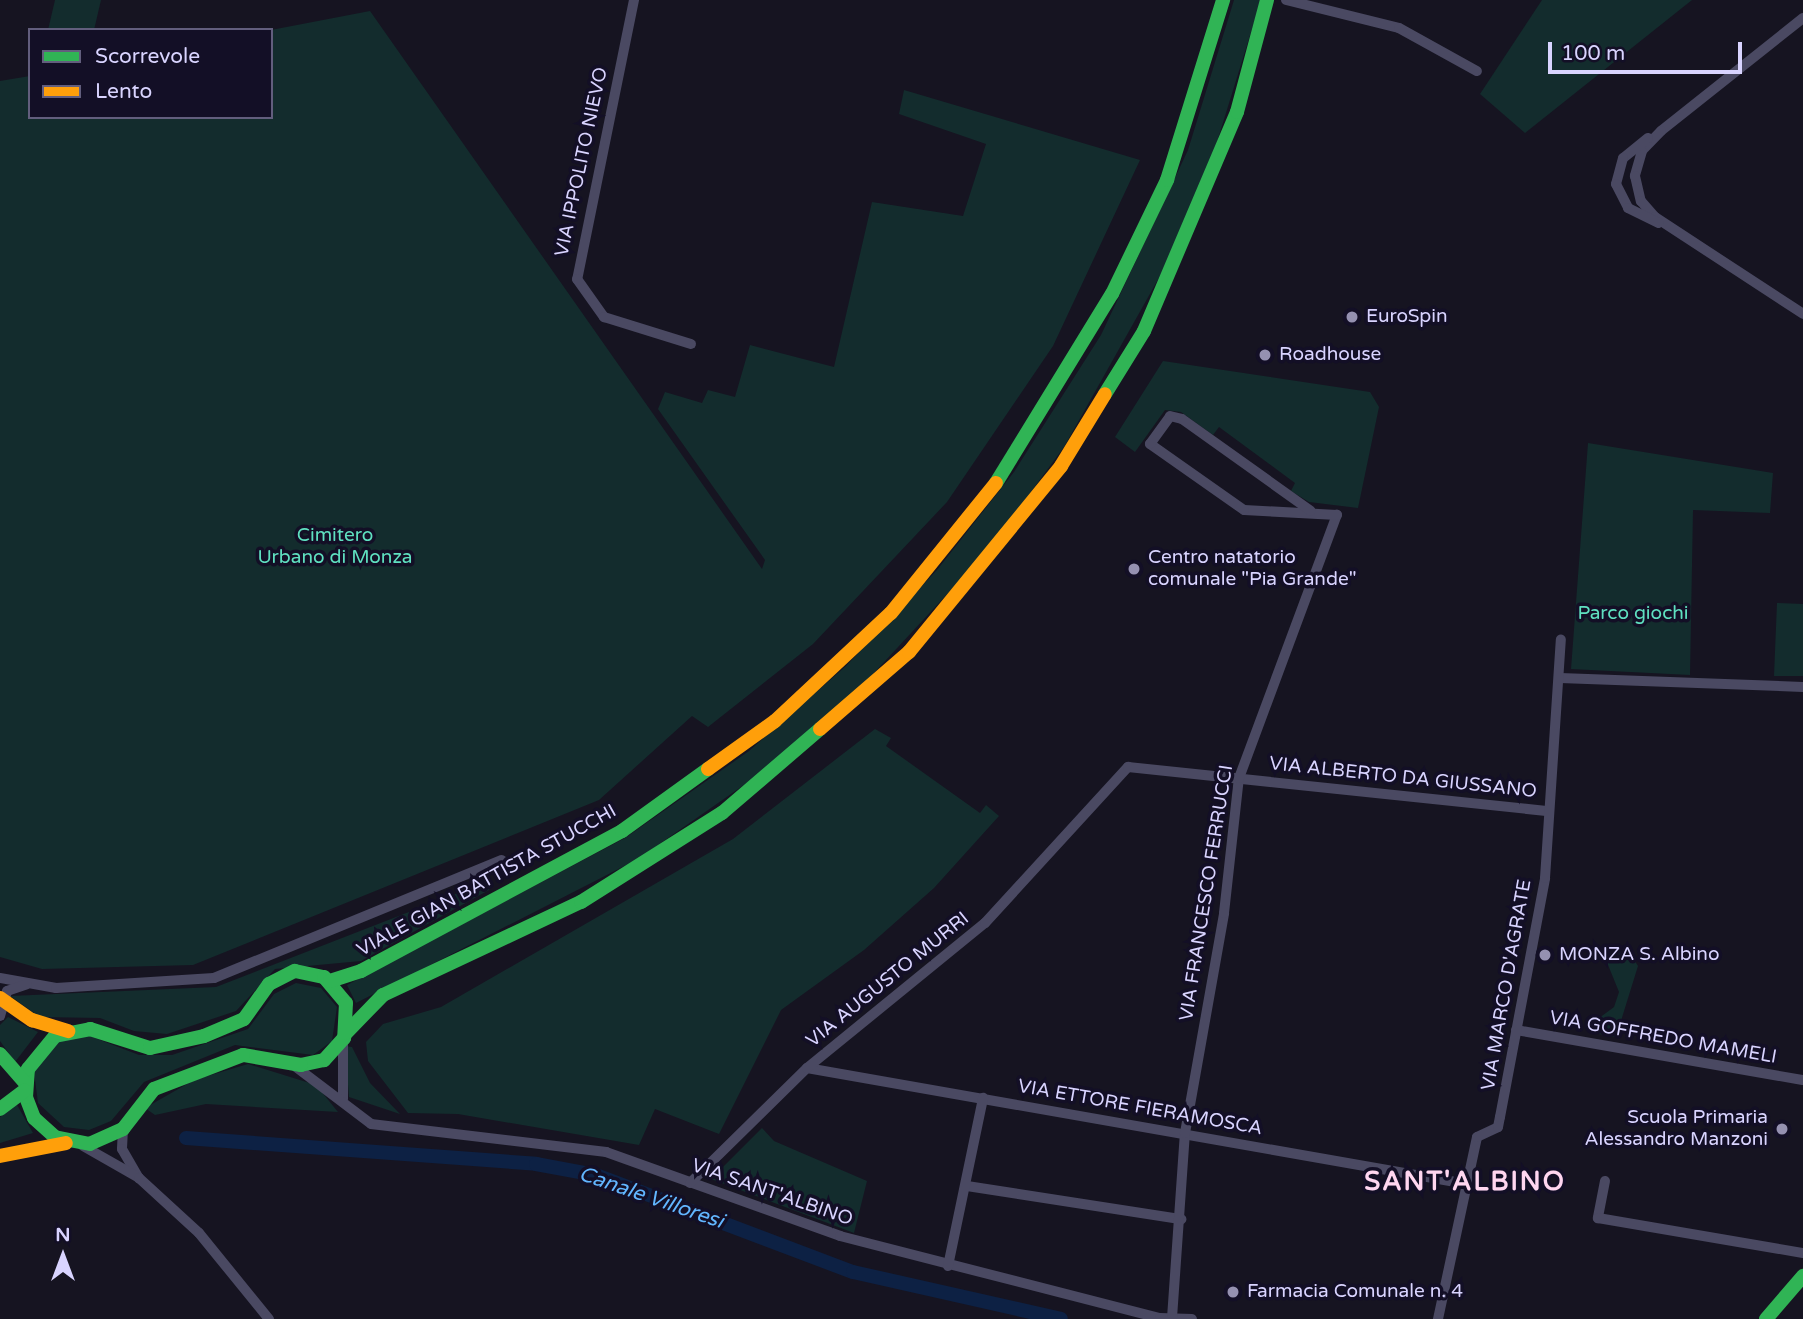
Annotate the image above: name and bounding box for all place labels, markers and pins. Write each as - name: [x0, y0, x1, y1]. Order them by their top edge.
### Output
- place label: EuroSpin: [1366, 306, 1448, 328]
- marker: EuroSpin: [1344, 309, 1360, 325]
- place label: Roadhouse: [1279, 344, 1381, 366]
- marker: Roadhouse: [1257, 347, 1273, 363]
- place label: Centro natatorio comunale "Pia Grande": [1148, 547, 1356, 591]
- marker: Centro natatorio comunale "Pia Grande": [1126, 561, 1142, 577]
- place label: MONZA S. Albino: [1559, 944, 1719, 966]
- marker: MONZA S. Albino: [1537, 947, 1553, 963]
- place label: Scuola Primaria Alessandro Manzoni: [1585, 1107, 1768, 1151]
- marker: Scuola Primaria Alessandro Manzoni: [1774, 1121, 1790, 1137]
- place label: Farmacia Comunale n. 4: [1247, 1281, 1463, 1303]
- marker: Farmacia Comunale n. 4: [1225, 1284, 1241, 1300]

